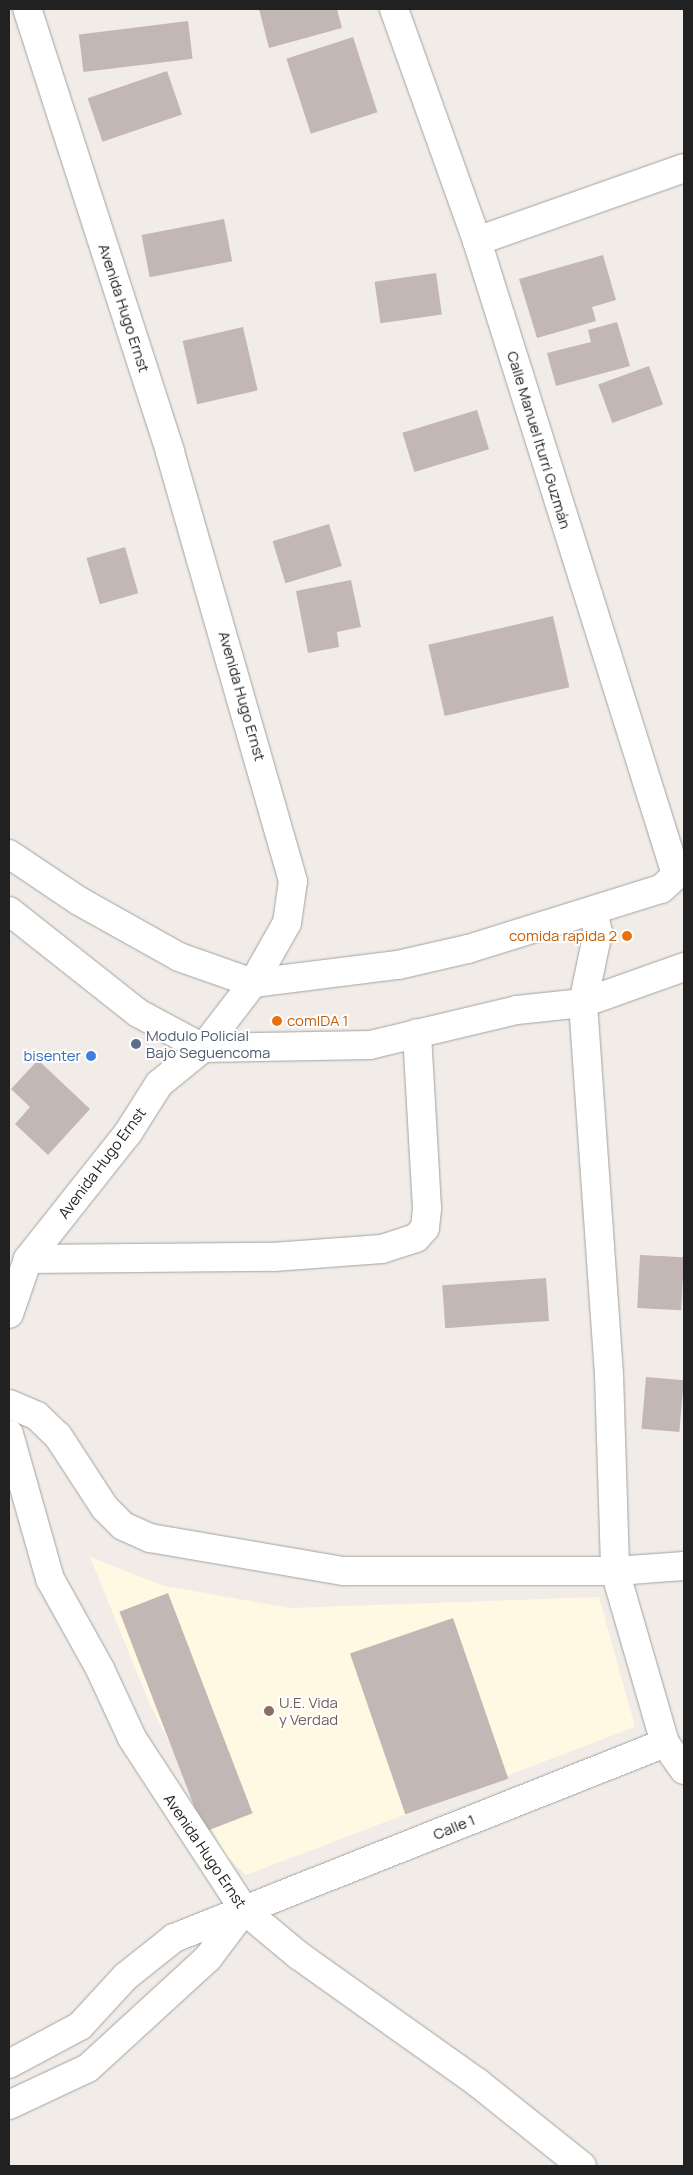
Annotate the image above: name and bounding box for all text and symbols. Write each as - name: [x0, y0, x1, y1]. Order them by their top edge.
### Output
- street label: Avenida Hugo Ernst: [95, 241, 153, 375]
- street label: Calle Manuel Iturri Guzmán: [503, 349, 575, 531]
- street label: Avenida Hugo Ernst: [215, 629, 269, 763]
- place label: comida rapida 2: [509, 927, 617, 945]
- marker: comida rapida 2: [621, 930, 633, 942]
- place label: comIDA 1: [287, 1012, 348, 1030]
- marker: comIDA 1: [271, 1015, 283, 1027]
- place label: Modulo Policial Bajo Seguencoma: [146, 1026, 270, 1061]
- marker: Modulo Policial Bajo Seguencoma: [130, 1038, 142, 1050]
- place label: bisenter: [23, 1047, 81, 1065]
- marker: bisenter: [85, 1050, 97, 1062]
- street label: Avenida Hugo Ernst: [54, 1104, 150, 1222]
- place label: U.E. Vida y Verdad: [279, 1693, 338, 1728]
- marker: U.E. Vida y Verdad: [263, 1705, 275, 1717]
- street label: Avenida Hugo Ernst: [160, 1790, 250, 1912]
- street label: Calle 1: [430, 1810, 478, 1844]

